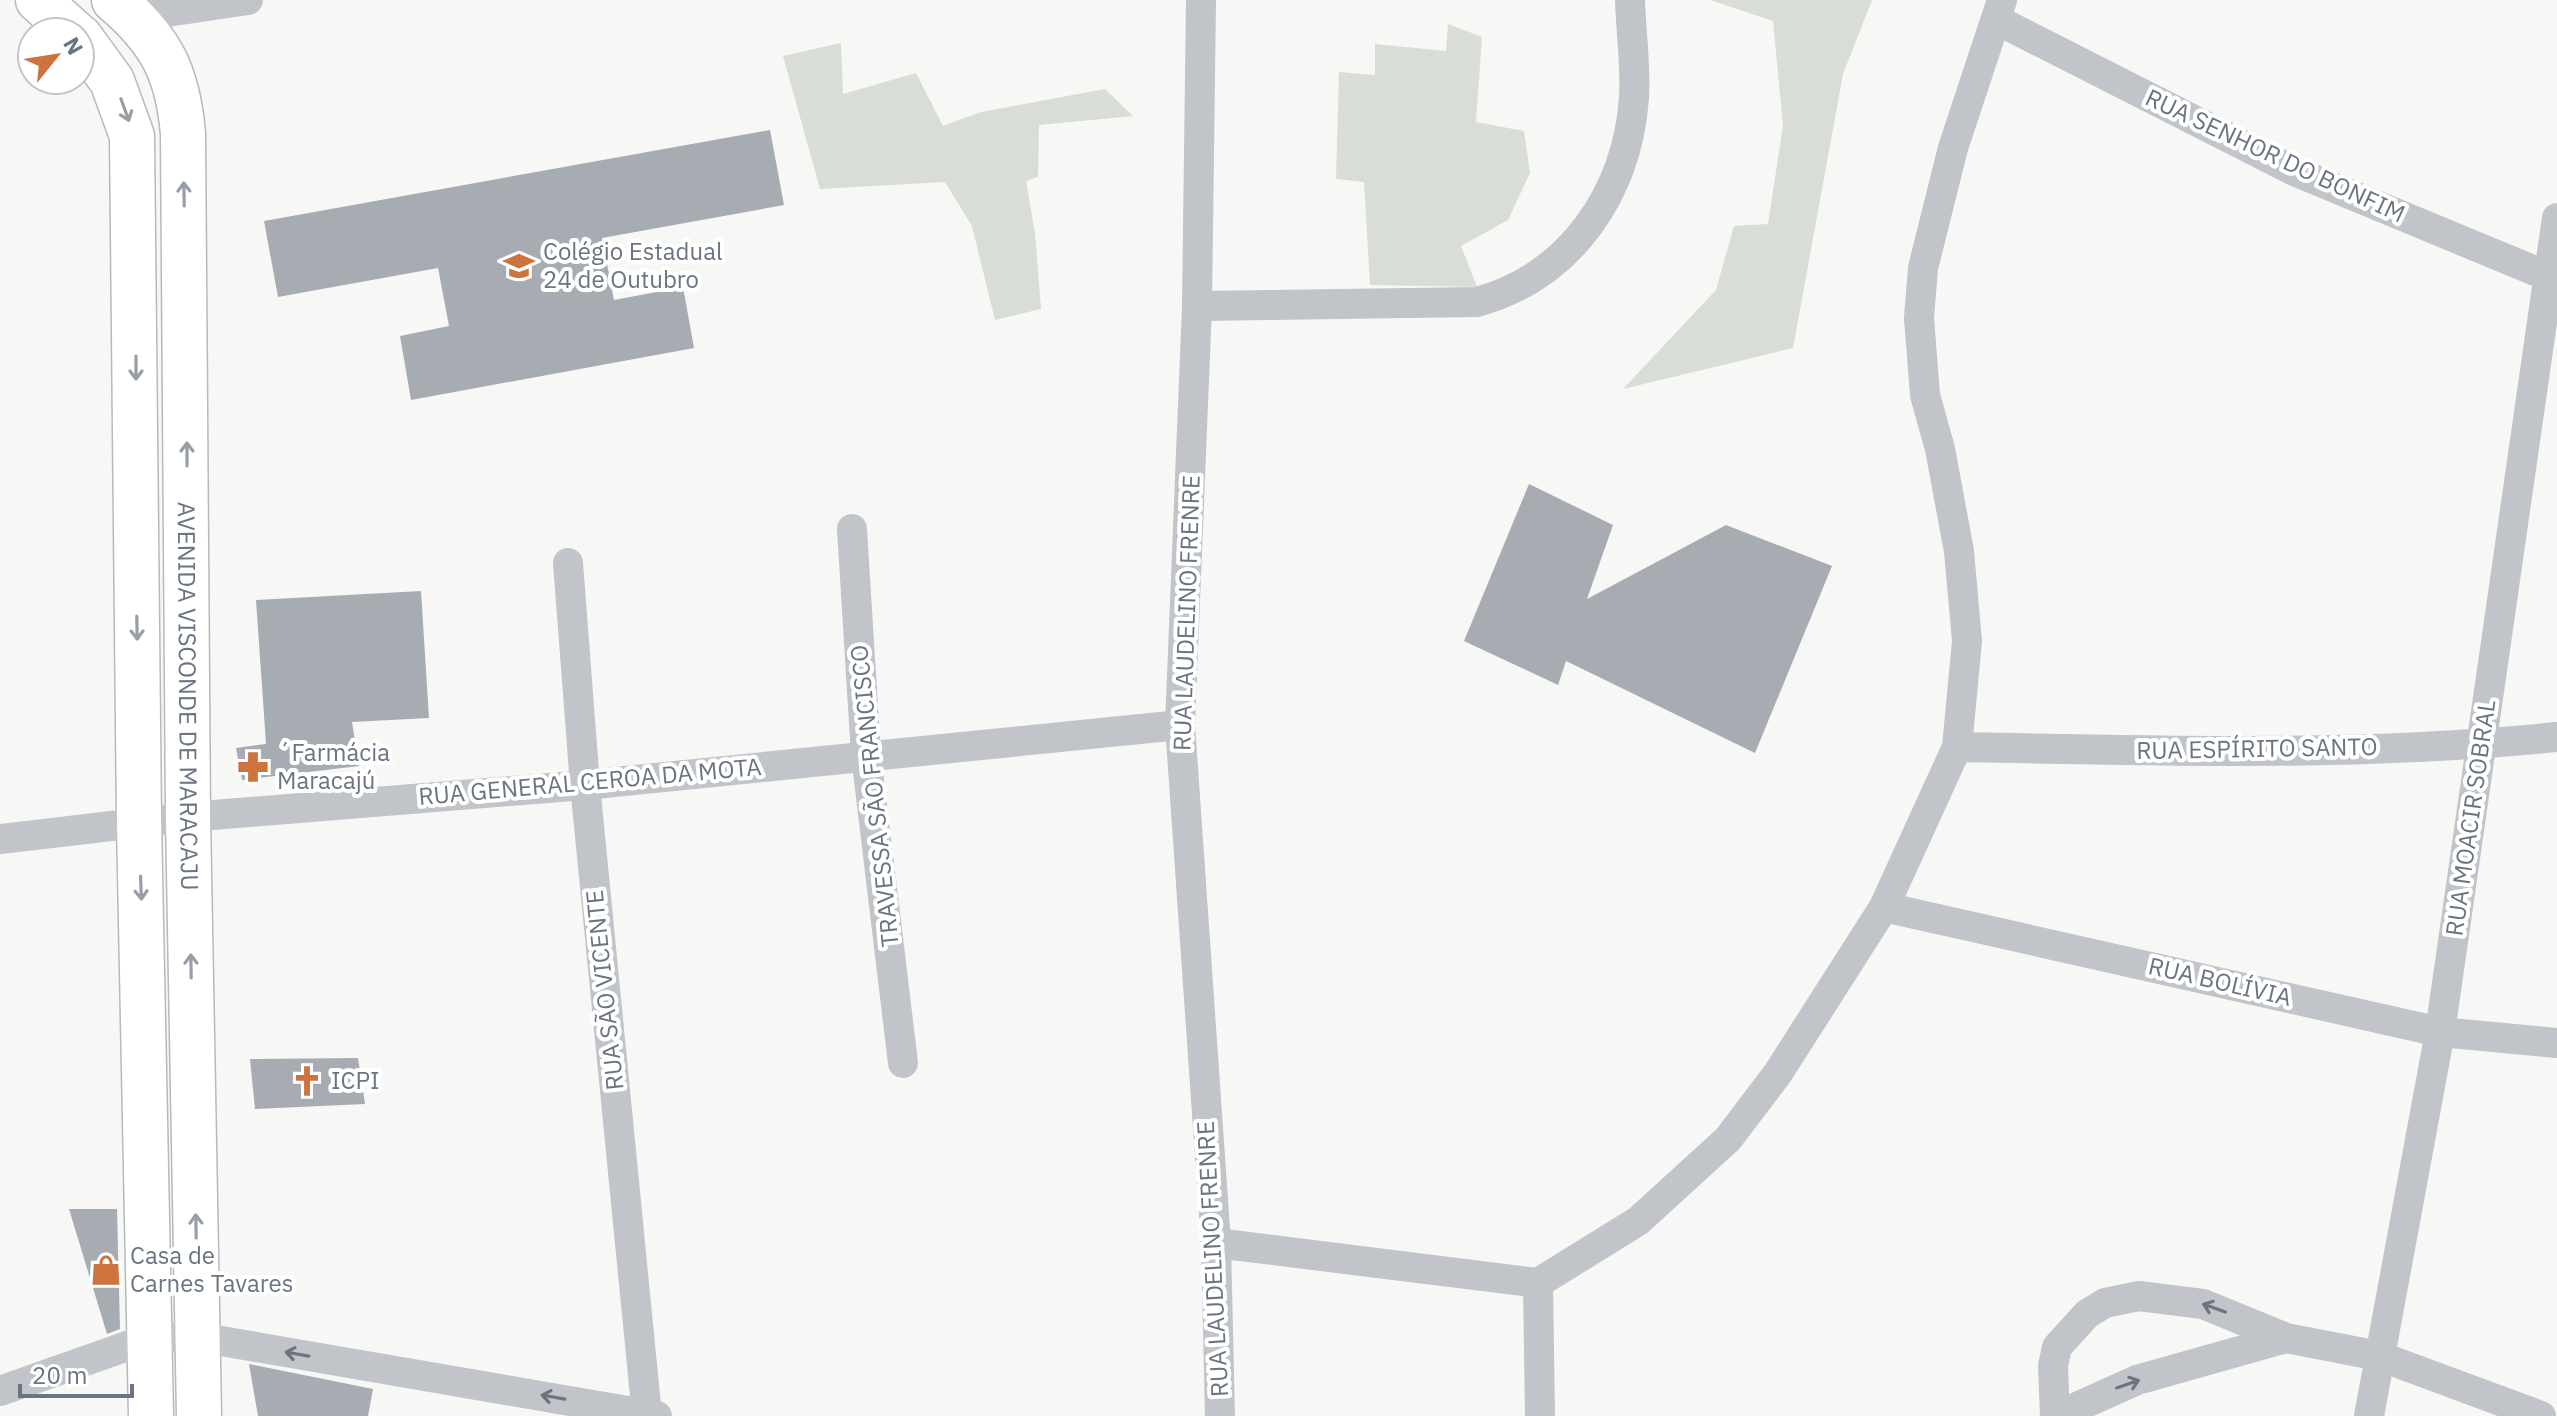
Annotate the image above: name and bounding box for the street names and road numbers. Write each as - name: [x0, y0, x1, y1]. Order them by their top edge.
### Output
- street label: RUA SENHOR DO BONFIM: [2140, 81, 2410, 229]
- street label: RUA LAUDELINO FRENRE: [1165, 474, 1207, 752]
- street label: AVENIDA VISCONDE DE MARACAJU: [171, 502, 206, 891]
- street label: TRAVESSA SÃO FRANCISCO: [842, 643, 906, 949]
- street label: RUA MOACIR SOBRAL: [2438, 698, 2502, 938]
- street label: RUA ESPÍRITO SANTO: [2136, 730, 2378, 766]
- street label: RUA GENERAL CEROA DA MOTA: [417, 750, 763, 812]
- street label: RUA SÃO VICENTE: [578, 888, 630, 1092]
- street label: RUA BOLÍVIA: [2146, 949, 2295, 1013]
- street label: RUA LAUDELINO FRENRE: [1189, 1120, 1235, 1398]

